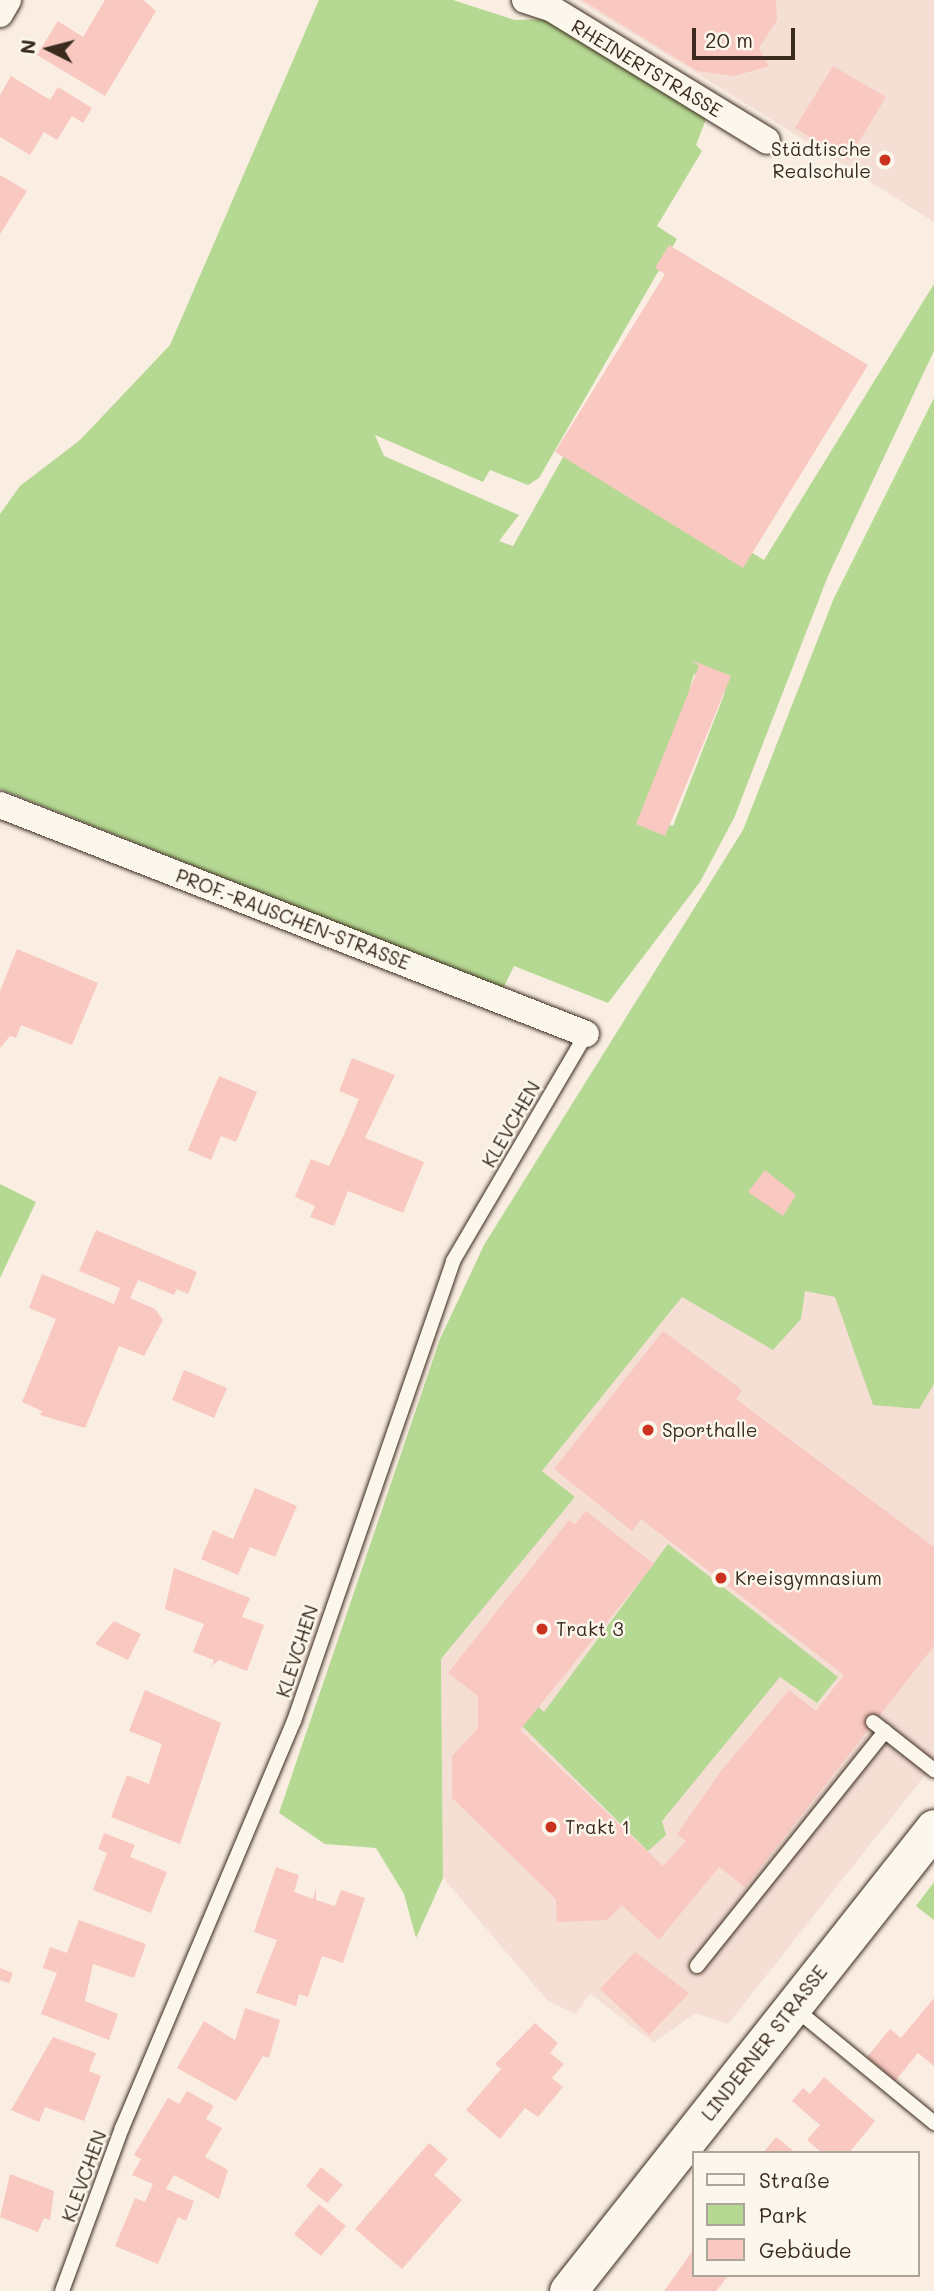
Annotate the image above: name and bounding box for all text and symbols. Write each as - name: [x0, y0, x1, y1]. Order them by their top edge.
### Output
- north arrow: [14, 14, 84, 84]
- street label: RHEINERTSTRASSE: [568, 14, 726, 122]
- scale bar: [696, 14, 799, 58]
- text: 20 m: [705, 26, 753, 53]
- text: N: [14, 38, 41, 55]
- place label: Städtische Realschule: [771, 138, 871, 182]
- marker: Städtische Realschule: [877, 152, 893, 168]
- street label: PROF.-RAUSCHEN-STRASSE: [173, 864, 413, 974]
- street label: KLEVCHEN: [477, 1077, 545, 1171]
- place label: Sporthalle: [662, 1419, 757, 1441]
- marker: Sporthalle: [640, 1422, 656, 1438]
- place label: Kreisgymnasium: [735, 1567, 882, 1589]
- marker: Kreisgymnasium: [713, 1570, 729, 1586]
- street label: KLEVCHEN: [271, 1602, 323, 1700]
- place label: Trakt 3: [556, 1618, 624, 1640]
- marker: Trakt 3: [534, 1621, 550, 1637]
- place label: Trakt 1: [565, 1816, 630, 1838]
- marker: Trakt 1: [543, 1819, 559, 1835]
- street label: LINDERNER STRASSE: [696, 1961, 832, 2125]
- street label: KLEVCHEN: [57, 2127, 111, 2225]
- legend: [692, 2151, 920, 2277]
- text: Straße: [759, 2166, 830, 2193]
- text: Park: [759, 2201, 807, 2228]
- text: Gebäude: [759, 2236, 852, 2263]

